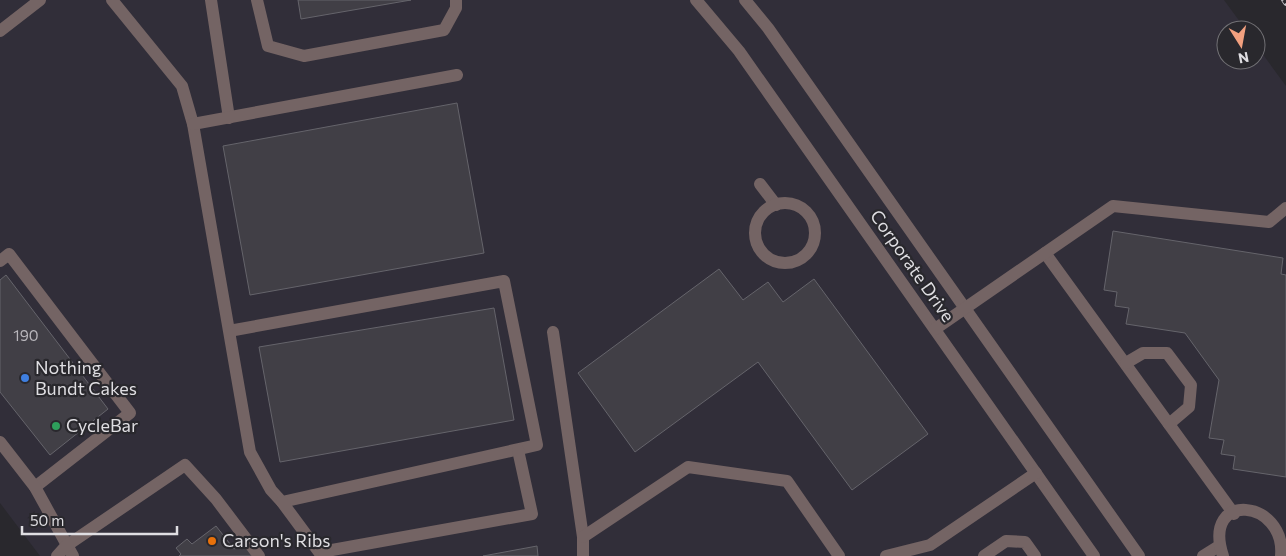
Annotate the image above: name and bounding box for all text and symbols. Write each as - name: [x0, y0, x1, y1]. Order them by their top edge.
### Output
- north arrow: [1216, 20, 1266, 70]
- text: N: [1237, 49, 1250, 68]
- street label: Corporate Drive: [866, 205, 960, 326]
- house number: 190: [13, 326, 39, 344]
- place label: Nothing Bundt Cakes: [35, 356, 137, 399]
- marker: Nothing Bundt Cakes: [19, 372, 31, 384]
- place label: CycleBar: [66, 414, 138, 436]
- marker: CycleBar: [50, 420, 62, 432]
- scale bar: [22, 504, 178, 536]
- text: 50 m: [30, 511, 64, 529]
- place label: Carson's Ribs: [222, 529, 331, 551]
- marker: Carson's Ribs: [206, 535, 218, 547]

